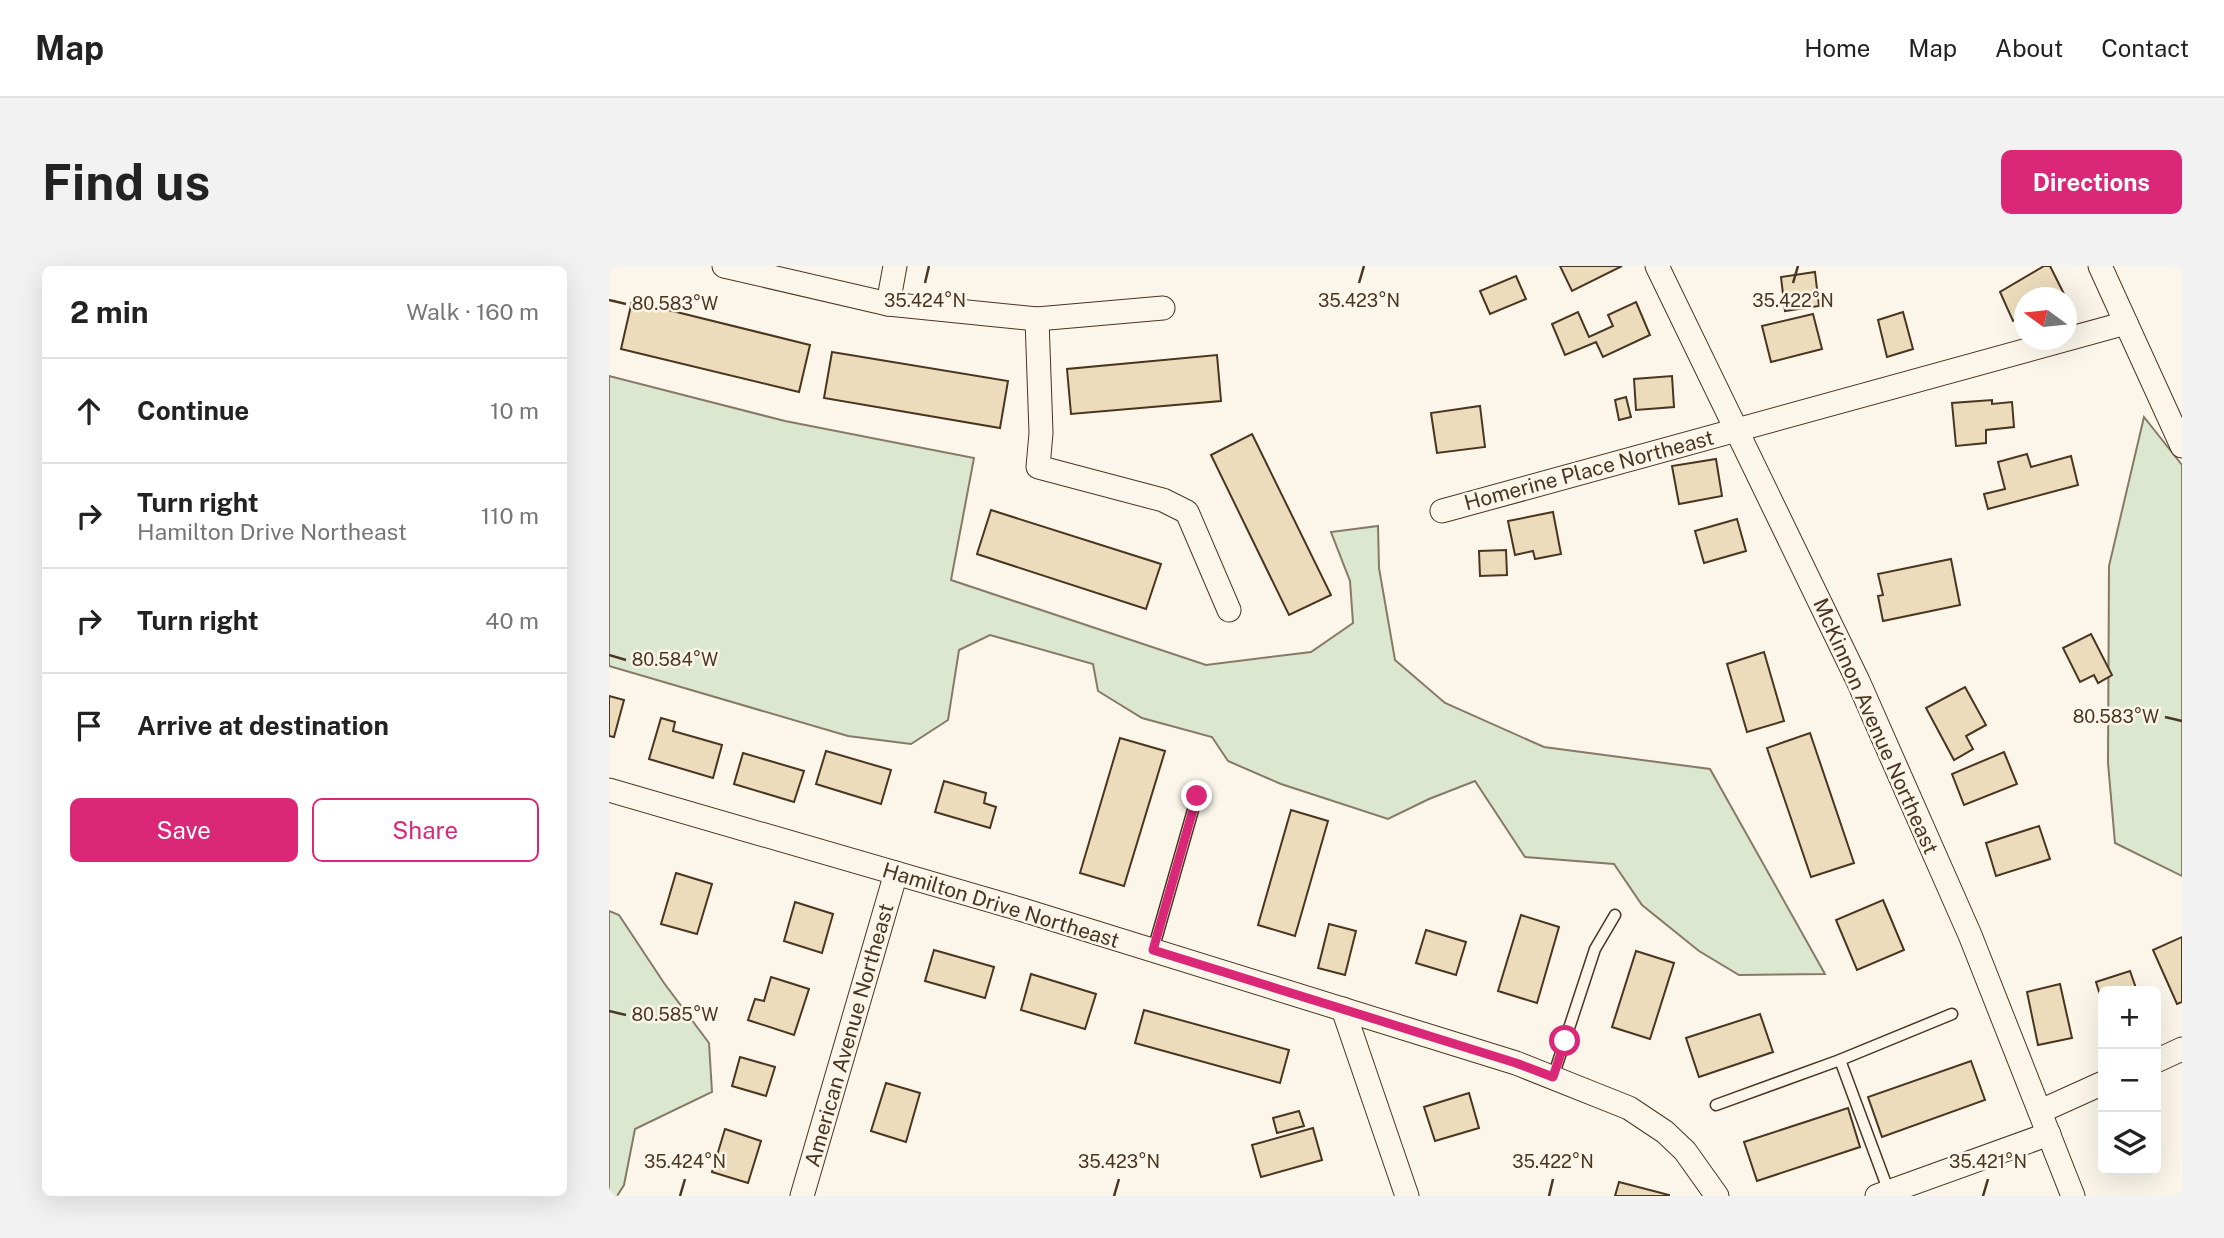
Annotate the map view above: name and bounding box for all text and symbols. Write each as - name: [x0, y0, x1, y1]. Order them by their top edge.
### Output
- text: Map: [35, 29, 104, 67]
- text: Home: [1804, 34, 1870, 62]
- text: Map: [1908, 34, 1957, 62]
- text: About: [1995, 34, 2063, 62]
- text: Contact: [2101, 34, 2189, 62]
- button: Directions: [2001, 150, 2182, 214]
- text: Find us: [42, 153, 210, 211]
- north arrow: [2014, 287, 2077, 350]
- text: 35.424°N: [884, 290, 966, 311]
- text: 35.423°N: [1318, 290, 1400, 311]
- text: 35.422°N: [1752, 290, 1834, 311]
- text: 80.583°W: [632, 293, 718, 314]
- text: 2 min: [70, 294, 149, 330]
- text: Walk · 160 m: [406, 298, 539, 325]
- icon: ahead: [70, 392, 108, 430]
- text: Continue: [137, 395, 249, 426]
- text: 10 m: [490, 397, 539, 424]
- street label: Homerine Place Northeast: [1461, 425, 1717, 515]
- text: Turn right: [137, 487, 259, 518]
- icon: right: [70, 497, 108, 535]
- text: 110 m: [481, 502, 539, 529]
- text: Hamilton Drive Northeast: [137, 518, 407, 545]
- street label: McKinnon Avenue Northeast: [1808, 594, 1944, 858]
- icon: right: [70, 602, 108, 640]
- text: Turn right: [137, 605, 259, 636]
- text: 40 m: [485, 607, 539, 634]
- text: 80.584°W: [632, 649, 718, 670]
- text: 80.583°W: [2073, 706, 2159, 727]
- icon: arrive: [70, 707, 108, 745]
- text: Arrive at destination: [137, 710, 389, 741]
- route end: [1181, 780, 1212, 811]
- button: Save: [70, 798, 298, 862]
- button: Share: [312, 798, 539, 862]
- street label: Hamilton Drive Northeast: [880, 857, 1122, 953]
- street label: American Avenue Northeast: [799, 900, 899, 1170]
- map controls: [2098, 986, 2161, 1175]
- button: +: [2098, 986, 2161, 1049]
- text: 80.585°W: [632, 1004, 718, 1025]
- route start: [1549, 1025, 1580, 1056]
- button: −: [2098, 1049, 2161, 1112]
- button: layers: [2098, 1112, 2161, 1175]
- text: 35.424°N: [644, 1151, 726, 1172]
- text: 35.423°N: [1078, 1151, 1160, 1172]
- text: 35.422°N: [1512, 1151, 1594, 1172]
- text: 35.421°N: [1949, 1151, 2027, 1172]

